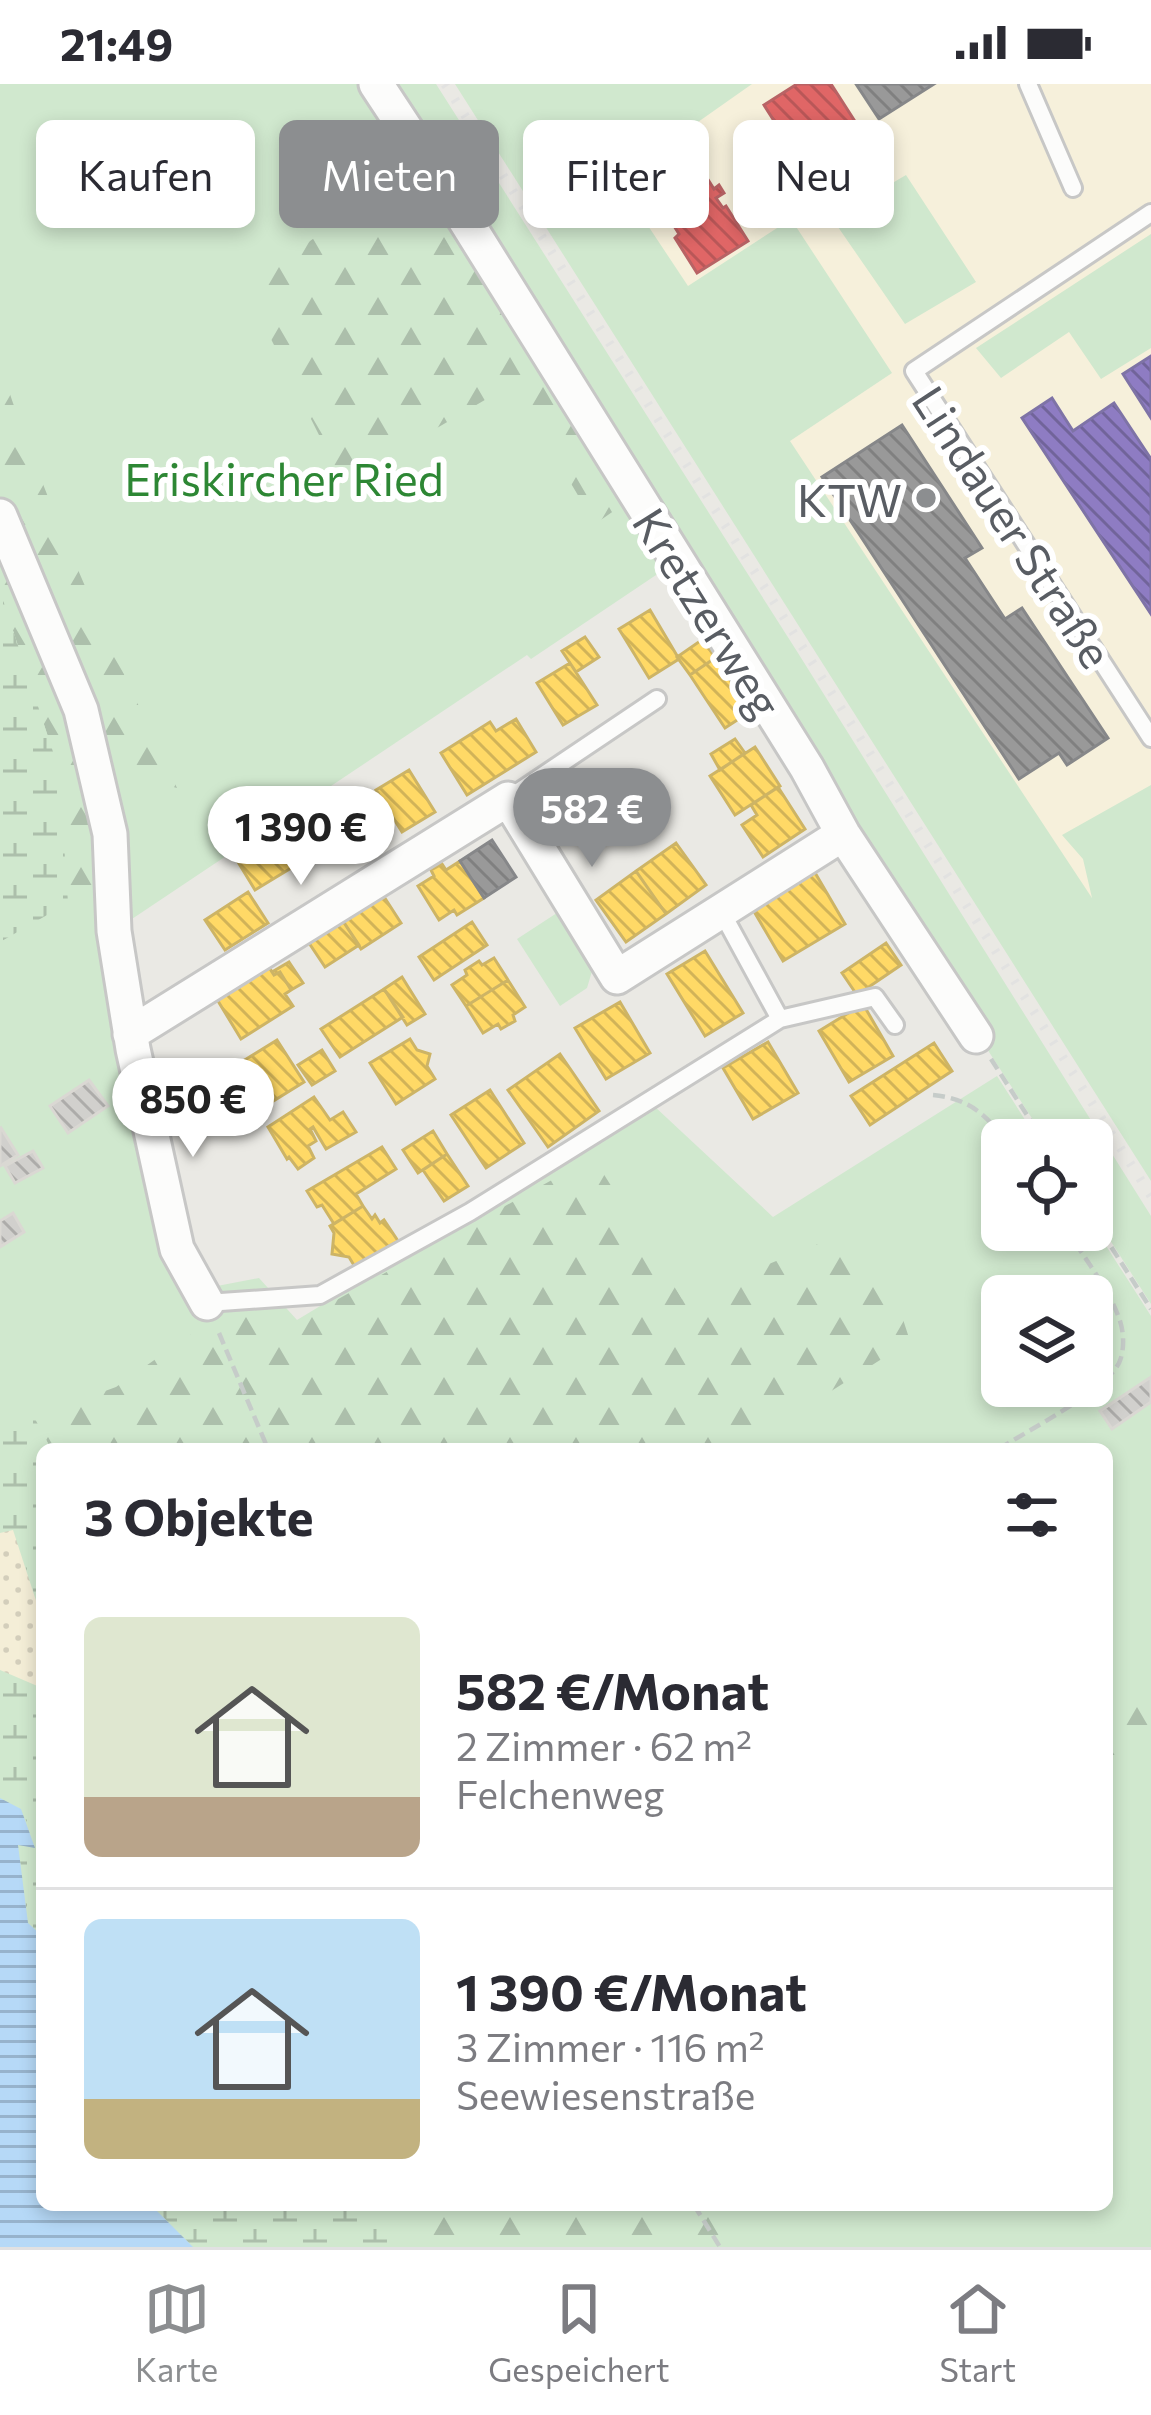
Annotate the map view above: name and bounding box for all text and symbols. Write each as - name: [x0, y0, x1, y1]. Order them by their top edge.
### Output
- text: 21:49: [60, 15, 173, 70]
- chip: Kaufen: [36, 120, 255, 228]
- chip: Mieten: [279, 120, 499, 228]
- chip: Filter: [523, 120, 709, 228]
- chip: Neu: [733, 120, 894, 228]
- street label: Lindauer Straße: [903, 375, 1125, 677]
- park label: Eriskircher Ried: [124, 450, 444, 505]
- place label: KTW: [797, 471, 902, 526]
- marker: KTW: [913, 485, 939, 511]
- street label: Kretzerweg: [623, 497, 795, 727]
- pin: 582 €: [508, 768, 676, 870]
- text: 582 €: [540, 783, 644, 831]
- pin: 1 390 €: [190, 786, 412, 888]
- text: 1 390 €: [235, 801, 367, 849]
- pin: 850 €: [109, 1058, 277, 1160]
- text: 850 €: [139, 1073, 247, 1121]
- map controls: [981, 1119, 1113, 1407]
- button: locate: [981, 1119, 1113, 1251]
- button: layers: [981, 1275, 1113, 1407]
- icon: filters: [999, 1482, 1065, 1548]
- text: 3 Objekte: [84, 1484, 314, 1547]
- text: 582 €/Monat: [456, 1658, 769, 1721]
- icon: home: [180, 1665, 324, 1809]
- text: 2 Zimmer · 62 m²: [456, 1721, 752, 1769]
- text: Felchenweg: [456, 1769, 664, 1817]
- text: 1 390 €/Monat: [456, 1959, 807, 2022]
- icon: home: [180, 1967, 324, 2111]
- text: 3 Zimmer · 116 m²: [456, 2022, 764, 2070]
- text: Seewiesenstraße: [456, 2070, 755, 2118]
- tab: Karte: [135, 2276, 218, 2389]
- tab: Gespeichert: [488, 2276, 670, 2389]
- tab: Start: [939, 2276, 1016, 2389]

